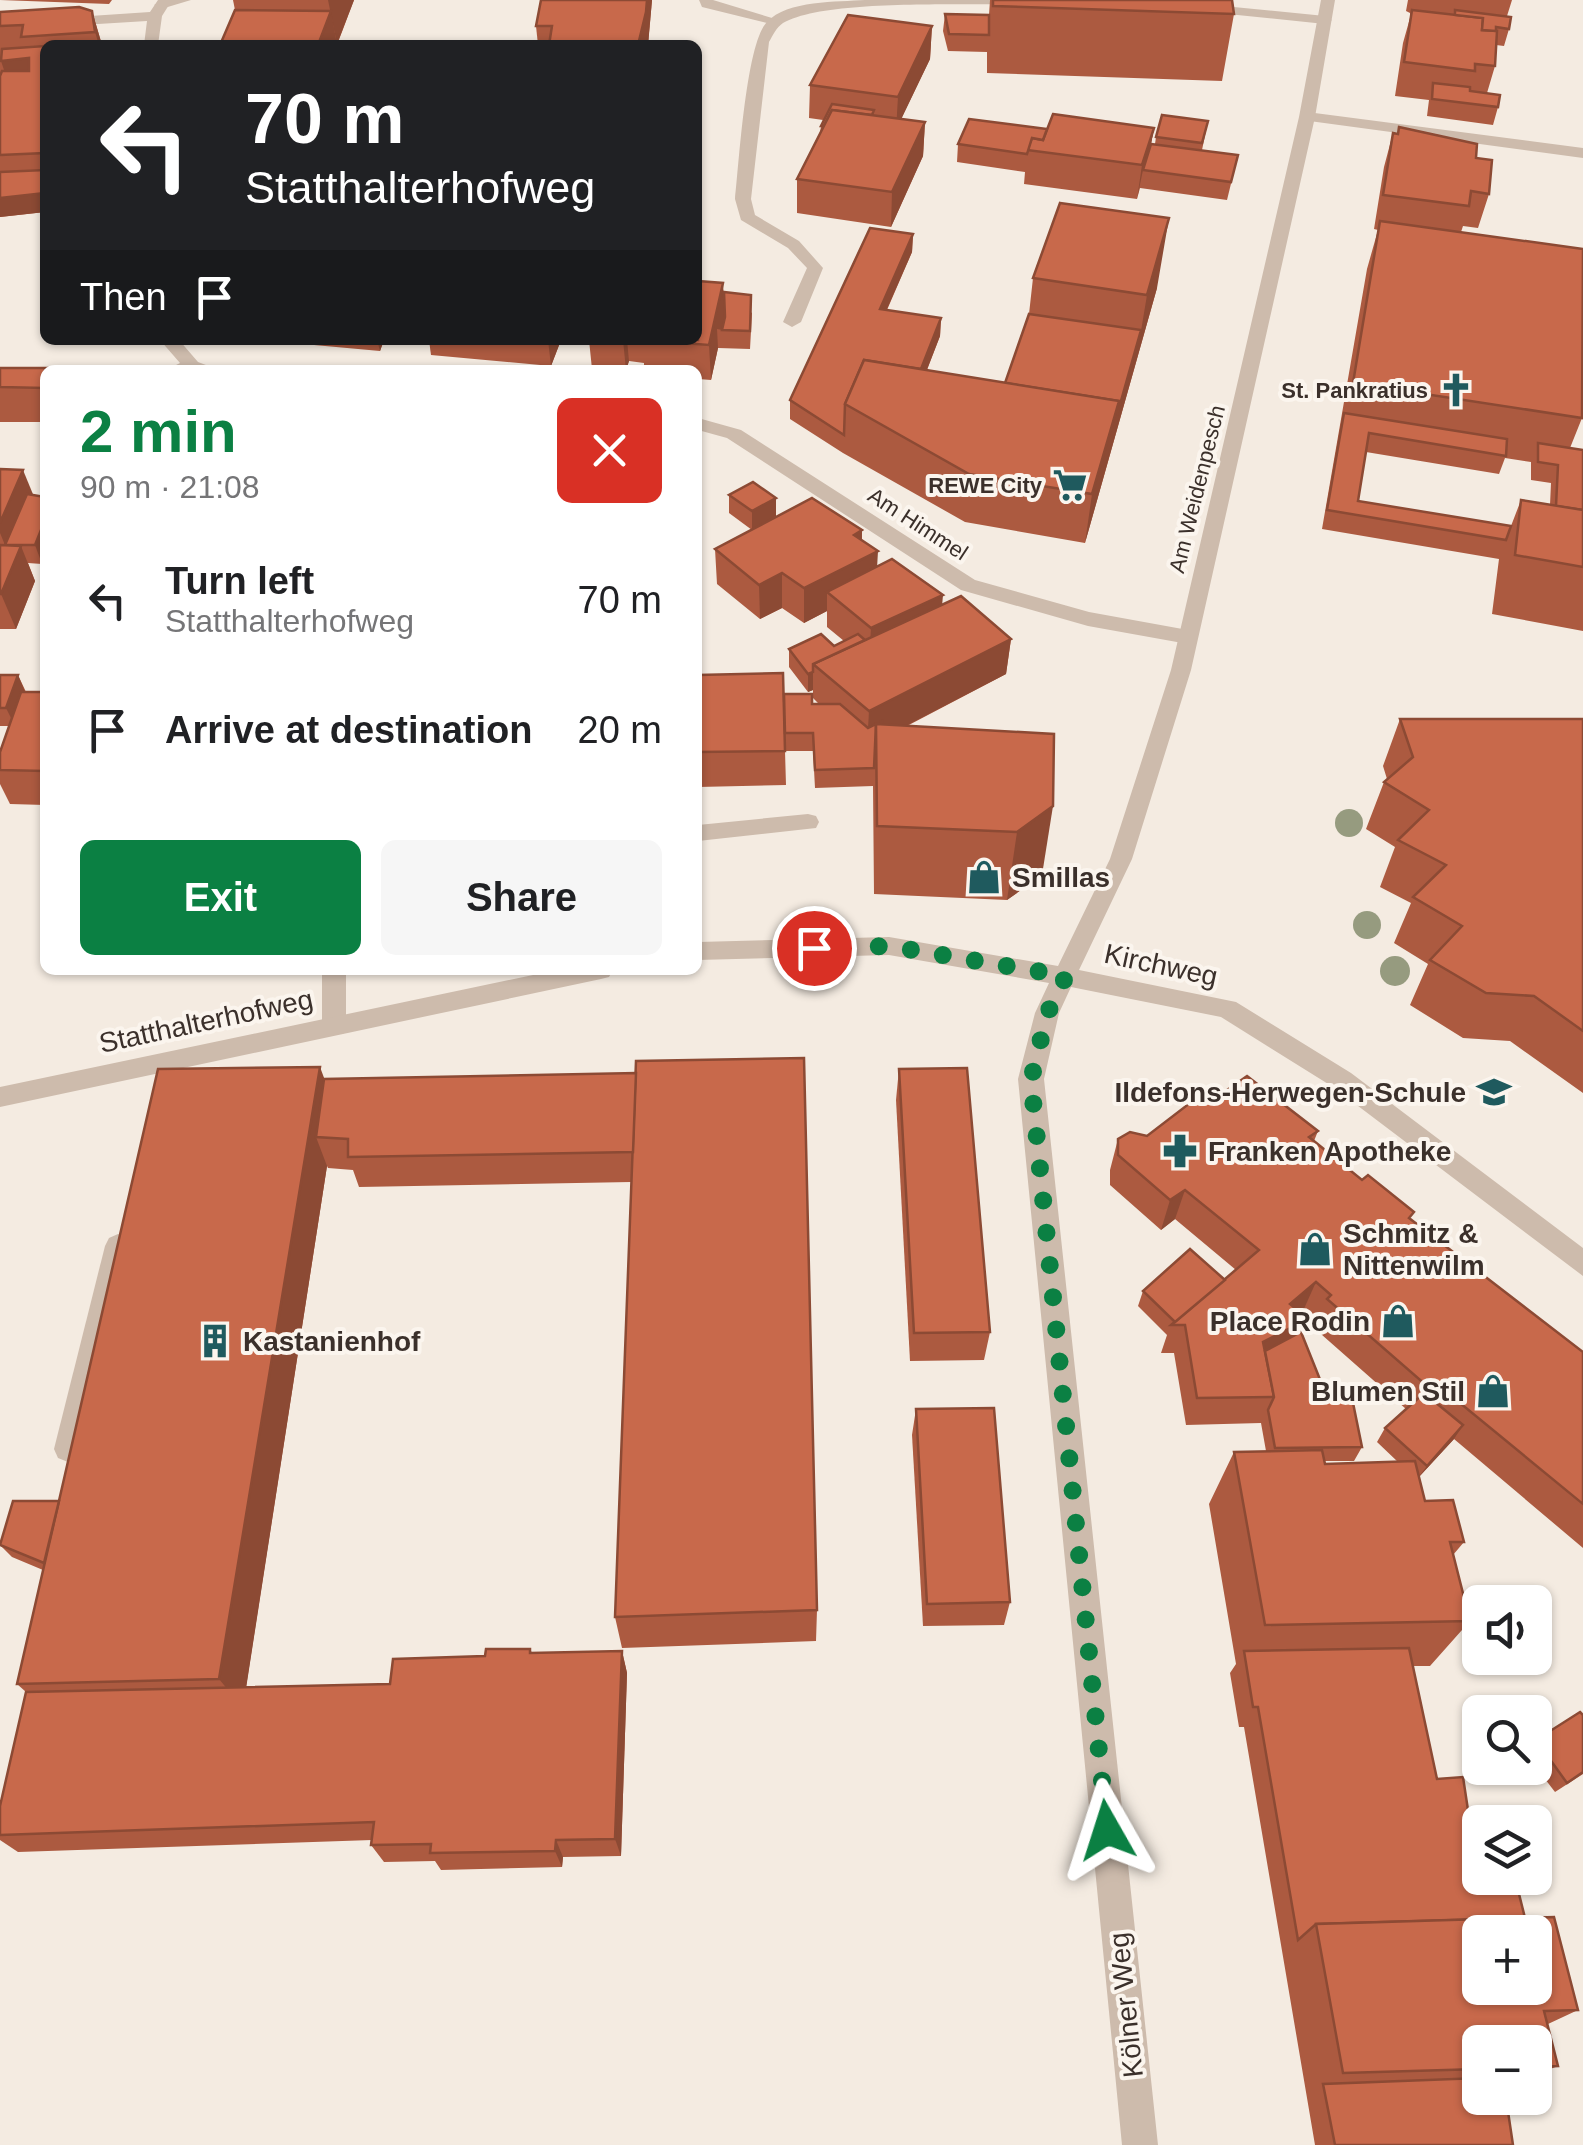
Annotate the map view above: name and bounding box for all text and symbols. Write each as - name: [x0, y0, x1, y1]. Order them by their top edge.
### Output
- icon: left: [80, 80, 210, 210]
- text: 70 m: [245, 80, 405, 158]
- text: Statthalterhofweg: [245, 162, 595, 213]
- icon: arrive: [187, 270, 242, 325]
- text: Then: [80, 276, 167, 318]
- church icon: St. Pankratius: [1437, 371, 1475, 409]
- place label: St. Pankratius: [1281, 378, 1428, 403]
- text: 2 min: [80, 398, 237, 465]
- button: close: [557, 398, 662, 503]
- street label: Am Weidenpesch: [1164, 403, 1230, 575]
- supermarket icon: REWE City: [1051, 466, 1089, 504]
- text: 90 m · 21:08: [80, 469, 260, 505]
- place label: REWE City: [928, 473, 1043, 498]
- street label: Am Himmel: [864, 483, 972, 565]
- text: Turn left: [165, 560, 314, 602]
- icon: left: [80, 573, 135, 628]
- text: 70 m: [578, 579, 662, 621]
- text: Statthalterhofweg: [165, 603, 414, 639]
- icon: arrive: [80, 703, 135, 758]
- text: Arrive at destination: [165, 709, 532, 751]
- text: 20 m: [578, 709, 662, 751]
- button: Exit: [80, 840, 361, 955]
- button: Share: [381, 840, 662, 955]
- shop icon: Smillas: [965, 858, 1003, 896]
- place label: Smillas: [1012, 862, 1110, 893]
- pin: [772, 906, 857, 991]
- icon: arrive: [787, 921, 842, 976]
- street label: Kirchweg: [1101, 938, 1221, 992]
- street label: Statthalterhofweg: [96, 983, 316, 1059]
- school or university icon: Ildefons-Herwegen-Schule: [1475, 1073, 1513, 1111]
- place label: Ildefons-Herwegen-Schule: [1114, 1077, 1466, 1108]
- pharmacy icon: Franken Apotheke: [1161, 1132, 1199, 1170]
- place label: Franken Apotheke: [1208, 1136, 1451, 1167]
- place label: Schmitz & Nittenwilm: [1343, 1218, 1485, 1281]
- shop icon: Schmitz & Nittenwilm: [1296, 1230, 1334, 1268]
- shop icon: Place Rodin: [1379, 1302, 1417, 1340]
- place label: Place Rodin: [1210, 1306, 1370, 1337]
- building icon: Kastanienhof: [196, 1322, 234, 1360]
- place label: Kastanienhof: [243, 1326, 421, 1357]
- shop icon: Blumen Stil: [1474, 1372, 1512, 1410]
- place label: Blumen Stil: [1311, 1376, 1465, 1407]
- map controls: [1462, 1585, 1552, 2115]
- button: sound: [1462, 1585, 1552, 1675]
- button: search: [1462, 1695, 1552, 1785]
- position arrow: [1055, 1778, 1159, 1882]
- button: layers: [1462, 1805, 1552, 1895]
- button: +: [1462, 1915, 1552, 2005]
- street label: Kölner Weg: [1103, 1931, 1149, 2079]
- button: −: [1462, 2025, 1552, 2115]

